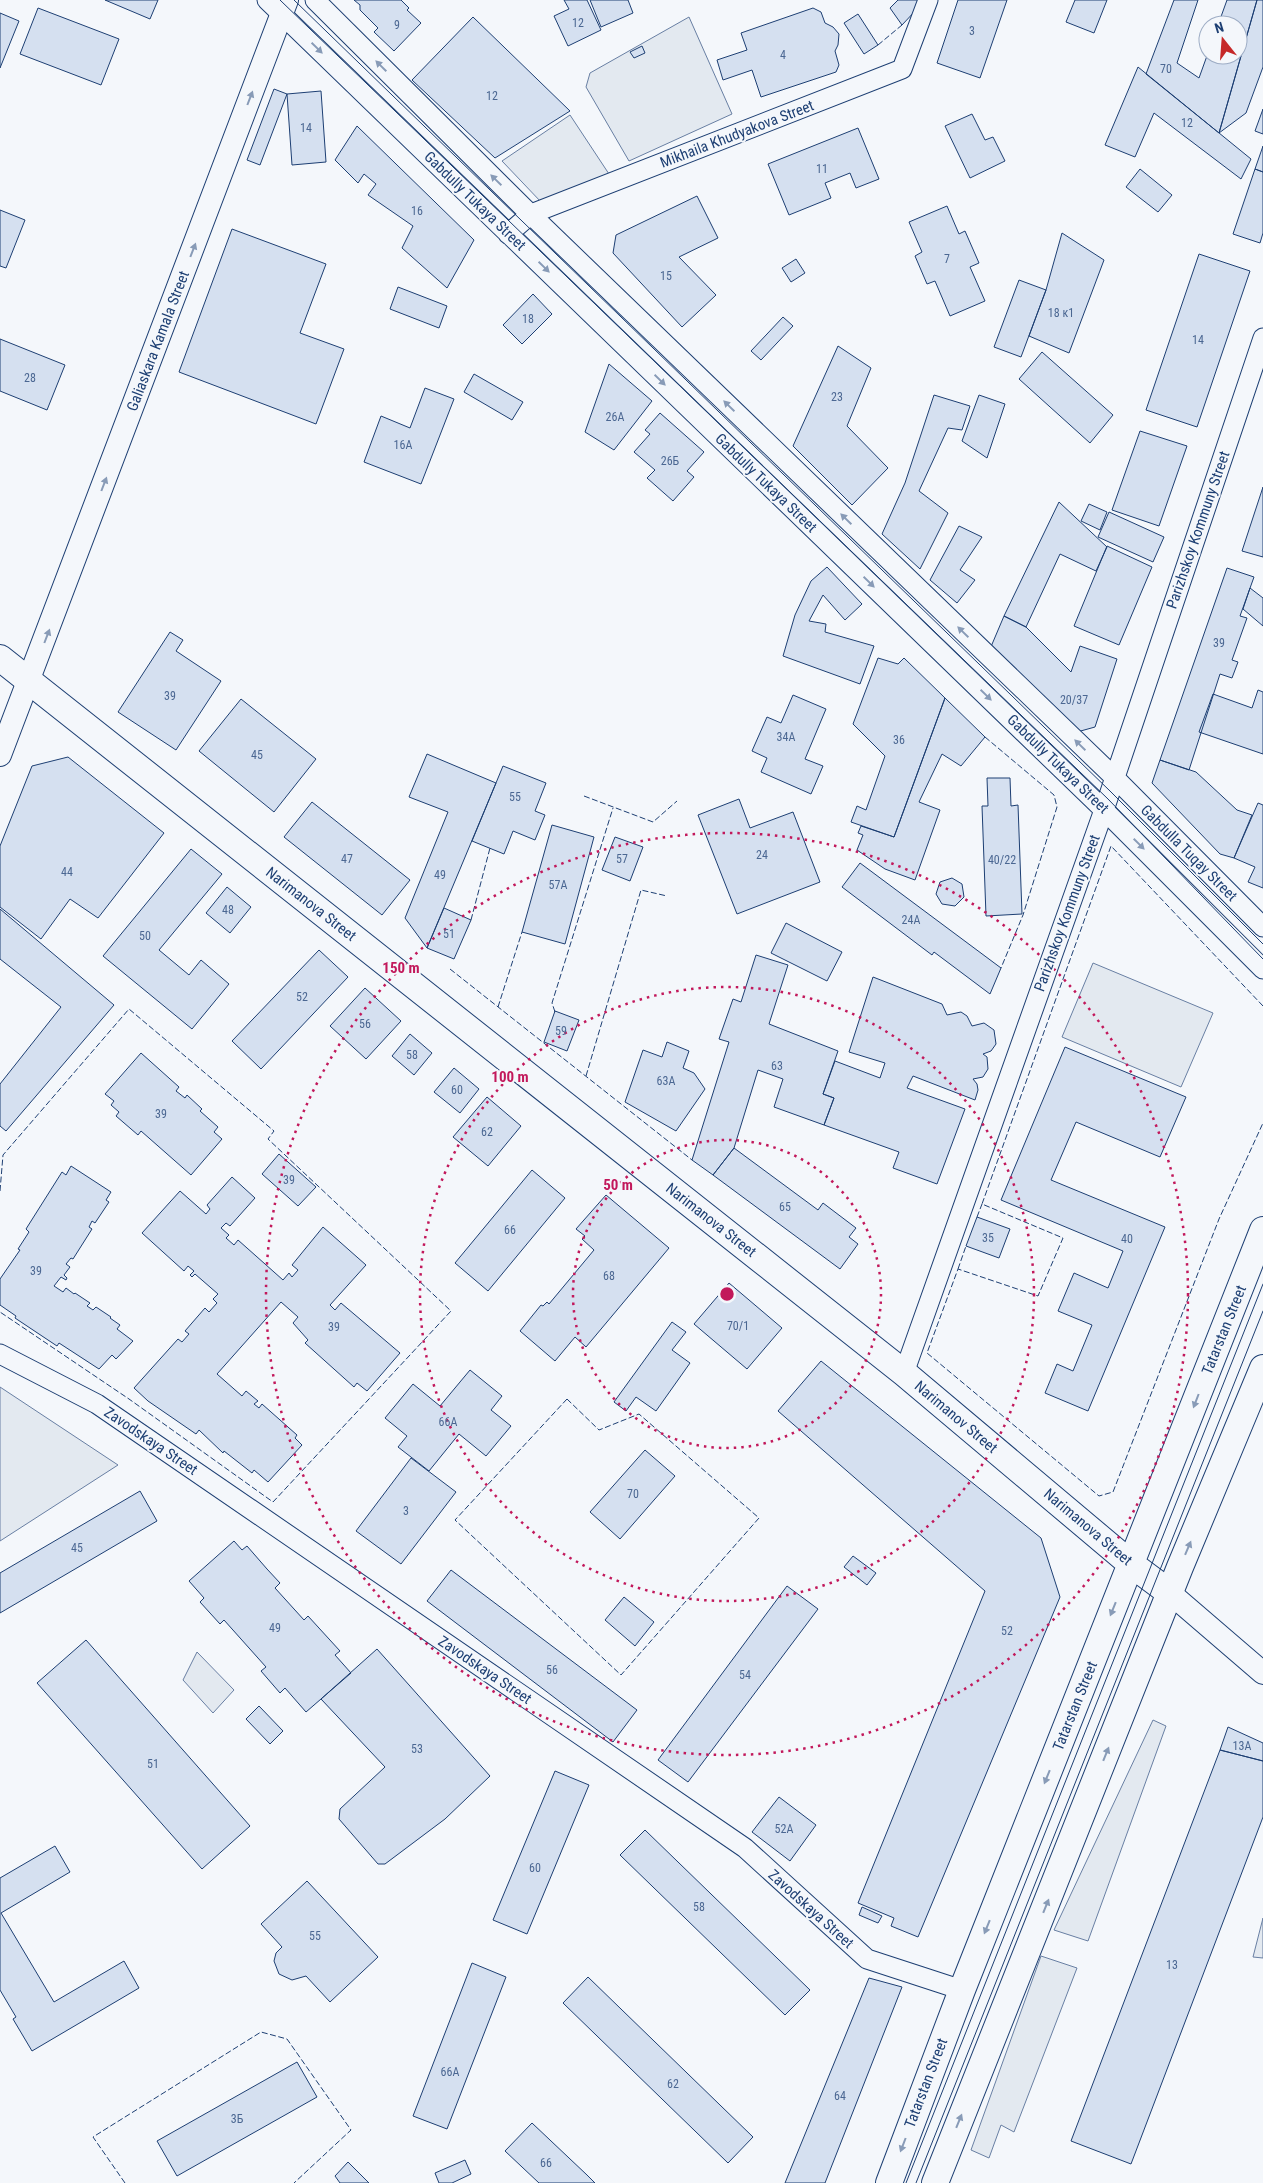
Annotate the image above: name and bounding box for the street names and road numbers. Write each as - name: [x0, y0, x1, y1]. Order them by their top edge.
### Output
- street label: Mikhaila Khudyakova Street: [658, 96, 816, 172]
- street label: Gabdully Tukaya Street: [420, 148, 530, 254]
- street label: Galiaskara Kamala Street: [123, 268, 193, 414]
- street label: Gabdully Tukaya Street: [711, 430, 821, 536]
- street label: Parizhskoy Kommuny Street: [1163, 449, 1233, 611]
- street label: Gabdully Tukaya Street: [1003, 711, 1113, 817]
- street label: Gabdulla Tuqay Street: [1137, 801, 1241, 905]
- street label: Parizhskoy Kommuny Street: [1030, 832, 1104, 994]
- street label: Narimanova Street: [262, 863, 360, 945]
- street label: Narimanova Street: [662, 1179, 760, 1261]
- street label: Tatarstan Street: [1198, 1283, 1250, 1377]
- street label: Narimanov Street: [911, 1377, 1001, 1457]
- street label: Zavodskaya Street: [101, 1403, 201, 1479]
- street label: Narimanova Street: [1040, 1485, 1136, 1569]
- street label: Zavodskaya Street: [435, 1632, 535, 1708]
- street label: Tatarstan Street: [1049, 1659, 1101, 1753]
- street label: Zavodskaya Street: [765, 1866, 857, 1952]
- street label: Tatarstan Street: [901, 2036, 951, 2130]

